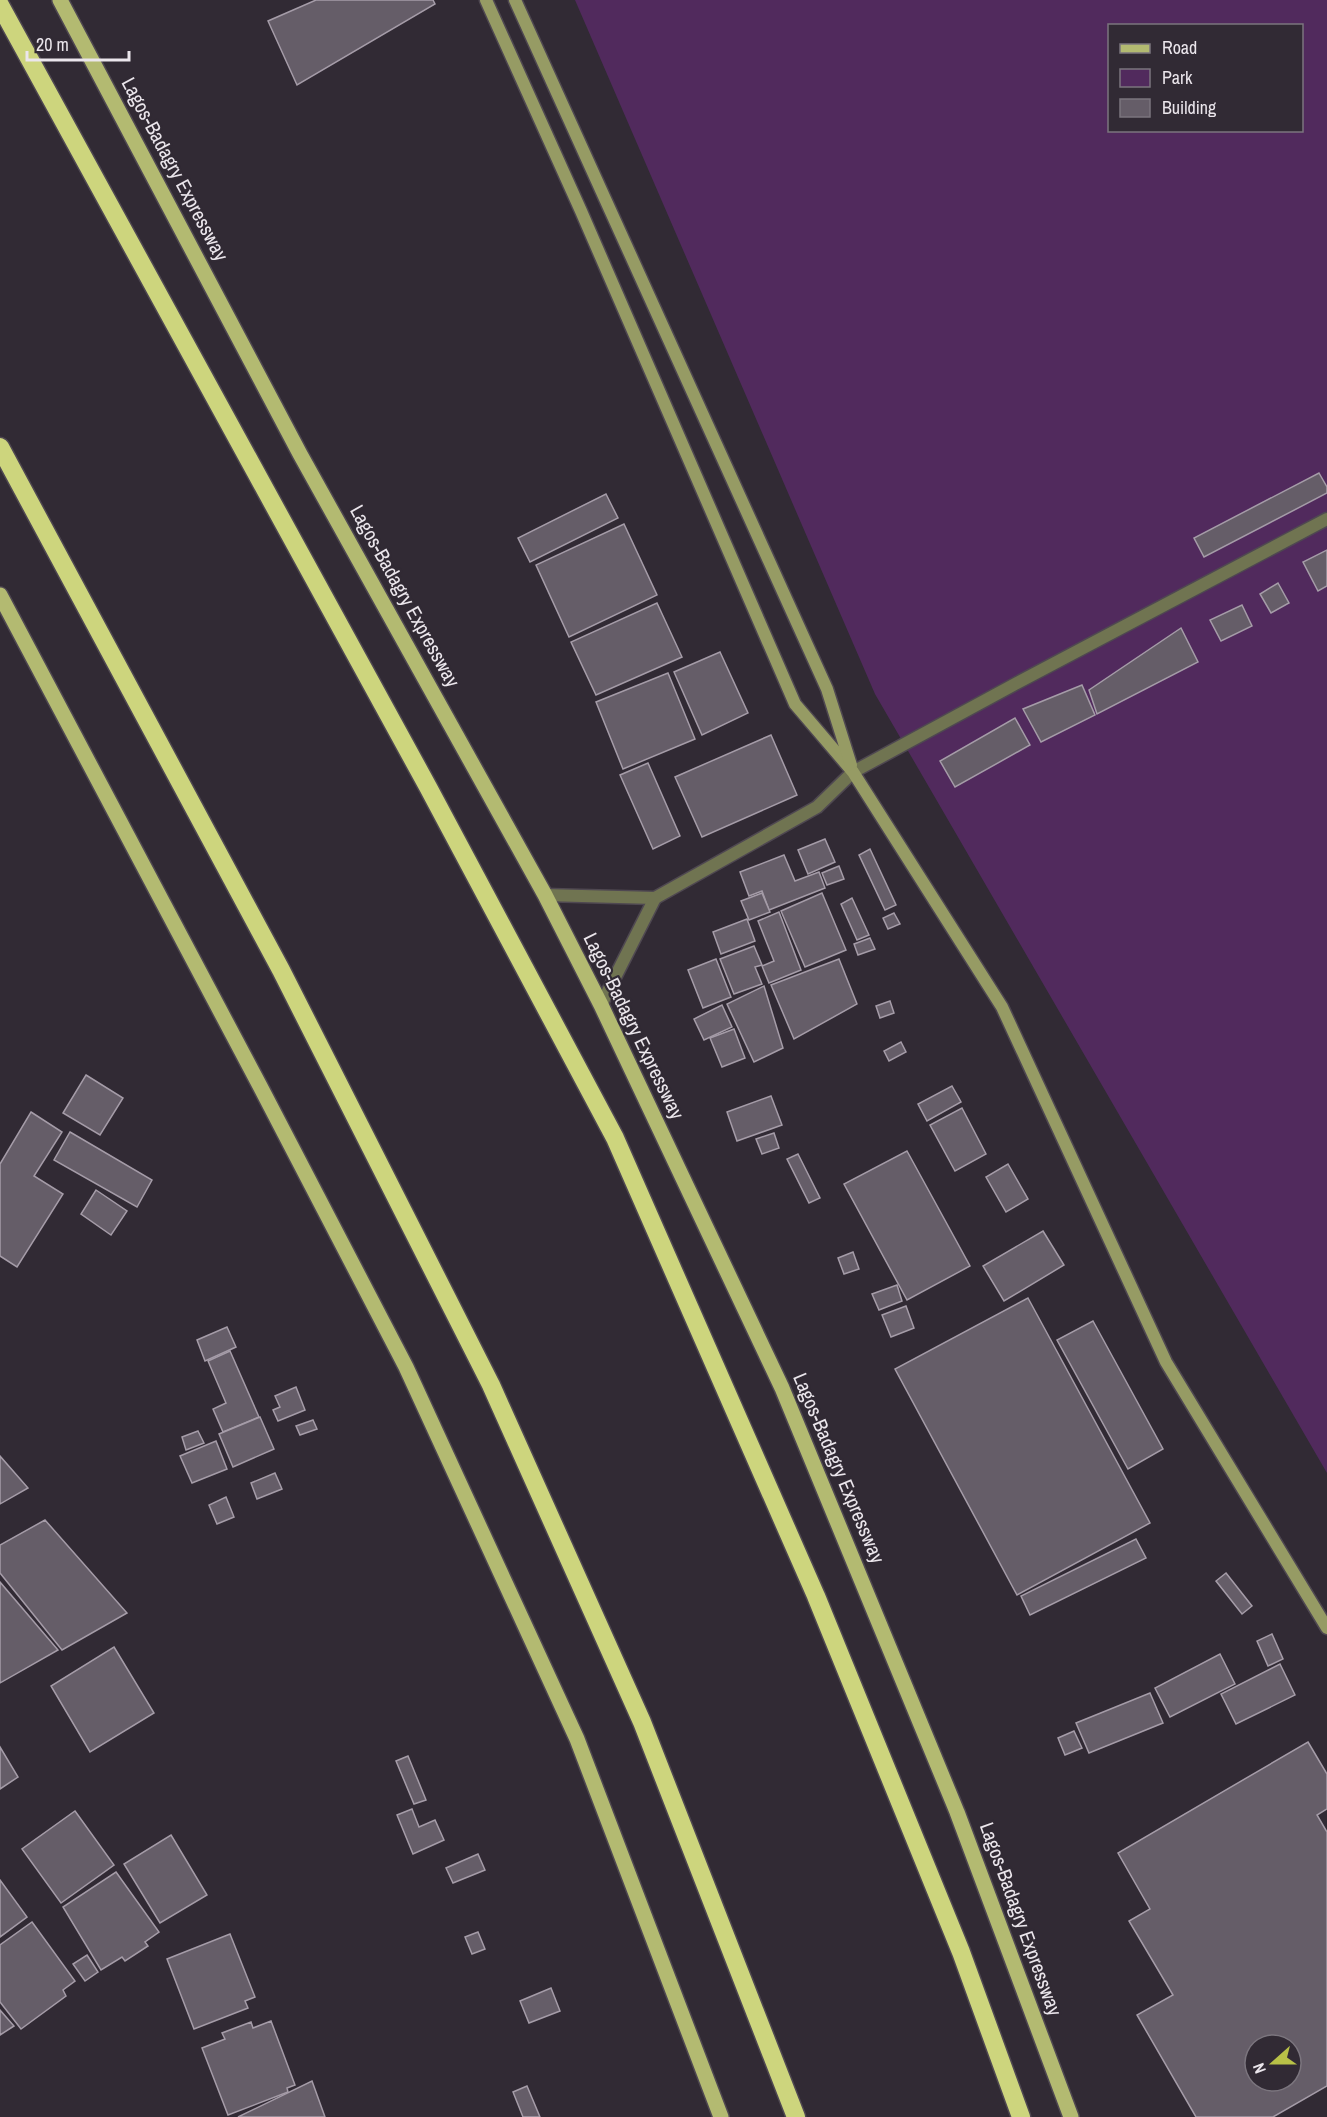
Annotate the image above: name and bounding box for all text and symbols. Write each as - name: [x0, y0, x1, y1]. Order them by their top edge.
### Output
- scale bar: [27, 24, 129, 62]
- legend: [1108, 24, 1303, 132]
- text: 20 m: [36, 32, 69, 57]
- text: Road: [1162, 35, 1197, 60]
- text: Park: [1162, 65, 1193, 90]
- street label: Lagos-Badagry Expressway: [116, 72, 236, 266]
- text: Building: [1162, 95, 1217, 120]
- street label: Lagos-Badagry Expressway: [344, 500, 467, 692]
- street label: Lagos-Badagry Expressway: [578, 928, 692, 1124]
- street label: Lagos-Badagry Expressway: [787, 1369, 892, 1568]
- street label: Lagos-Badagry Expressway: [974, 1818, 1069, 2020]
- north arrow: [1243, 2033, 1303, 2093]
- text: N: [1247, 2060, 1271, 2077]

